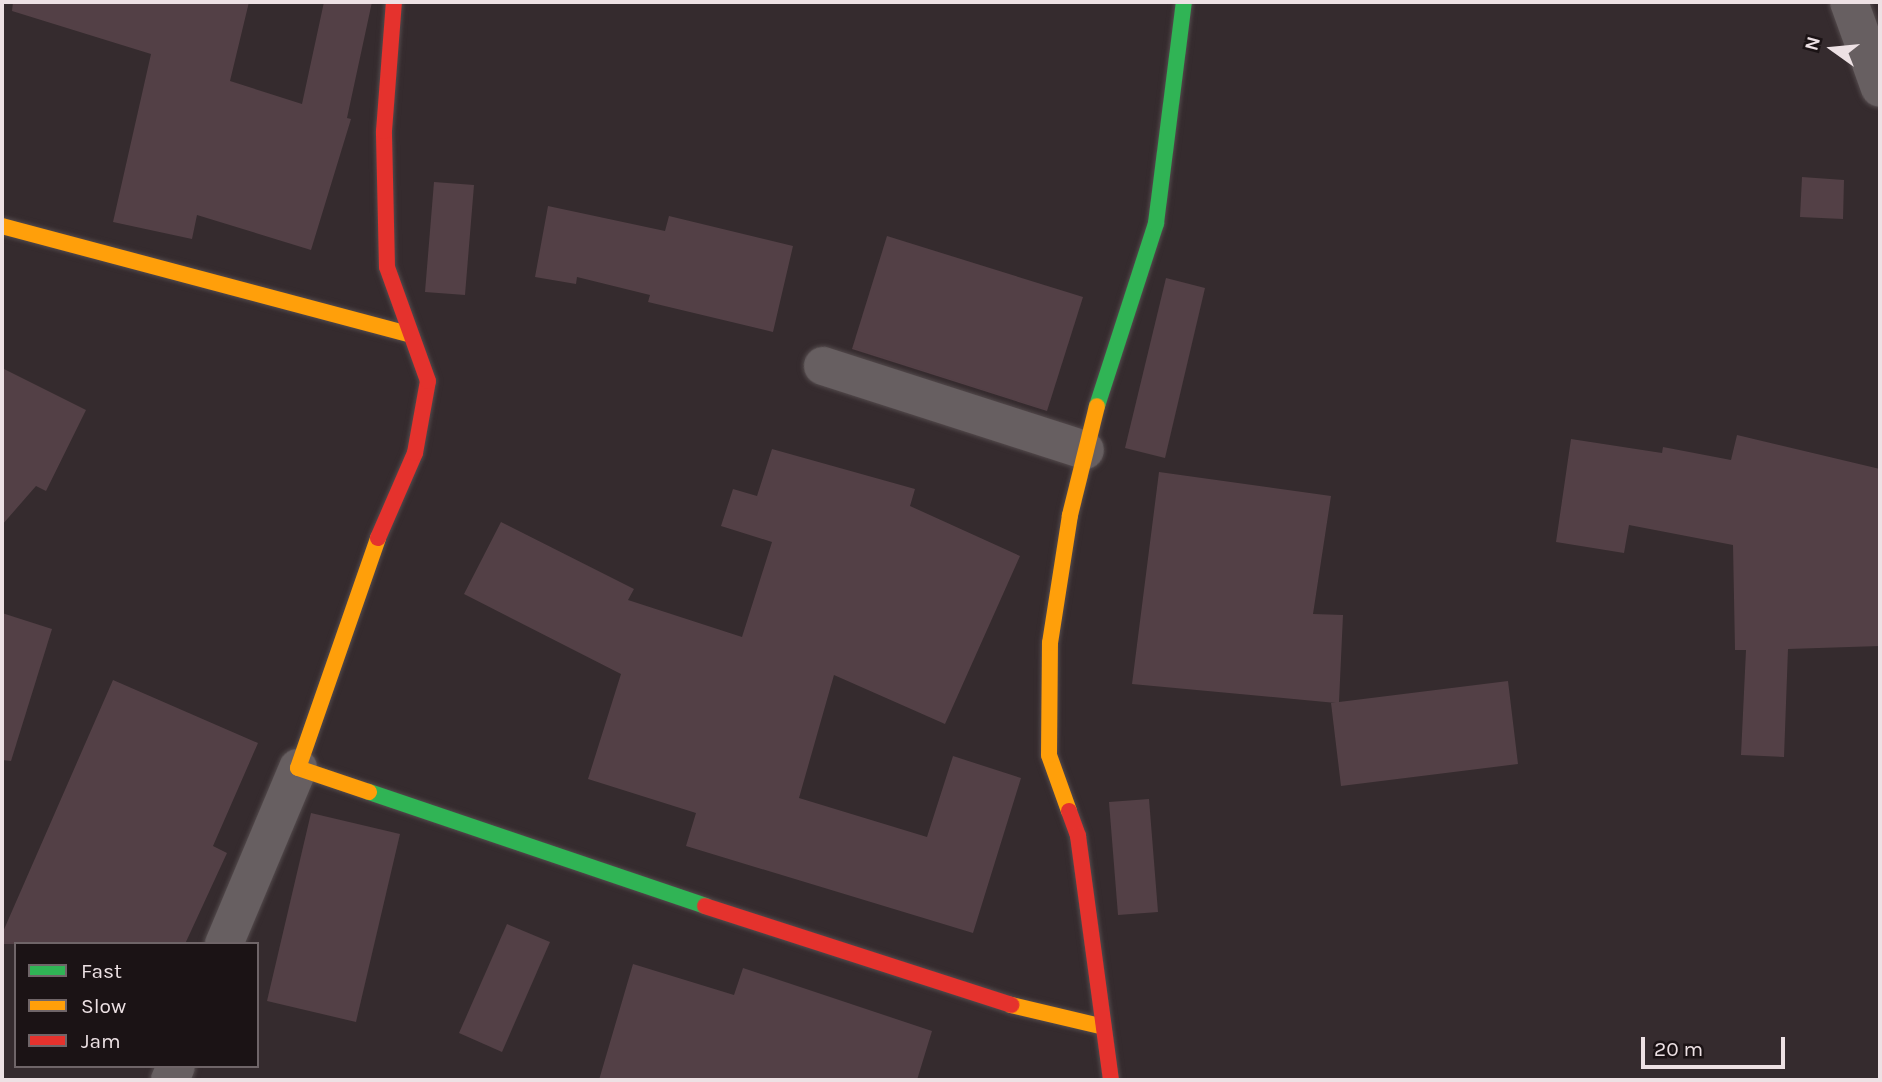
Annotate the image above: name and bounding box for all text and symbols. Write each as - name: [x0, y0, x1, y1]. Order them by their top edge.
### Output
- north arrow: [1798, 14, 1868, 84]
- text: N: [1800, 34, 1825, 53]
- legend: [14, 942, 259, 1068]
- text: Fast: [81, 959, 122, 983]
- text: Slow: [81, 994, 126, 1018]
- scale bar: [1644, 1023, 1787, 1066]
- text: Jam: [81, 1029, 121, 1053]
- text: 20 m: [1654, 1037, 1703, 1061]

